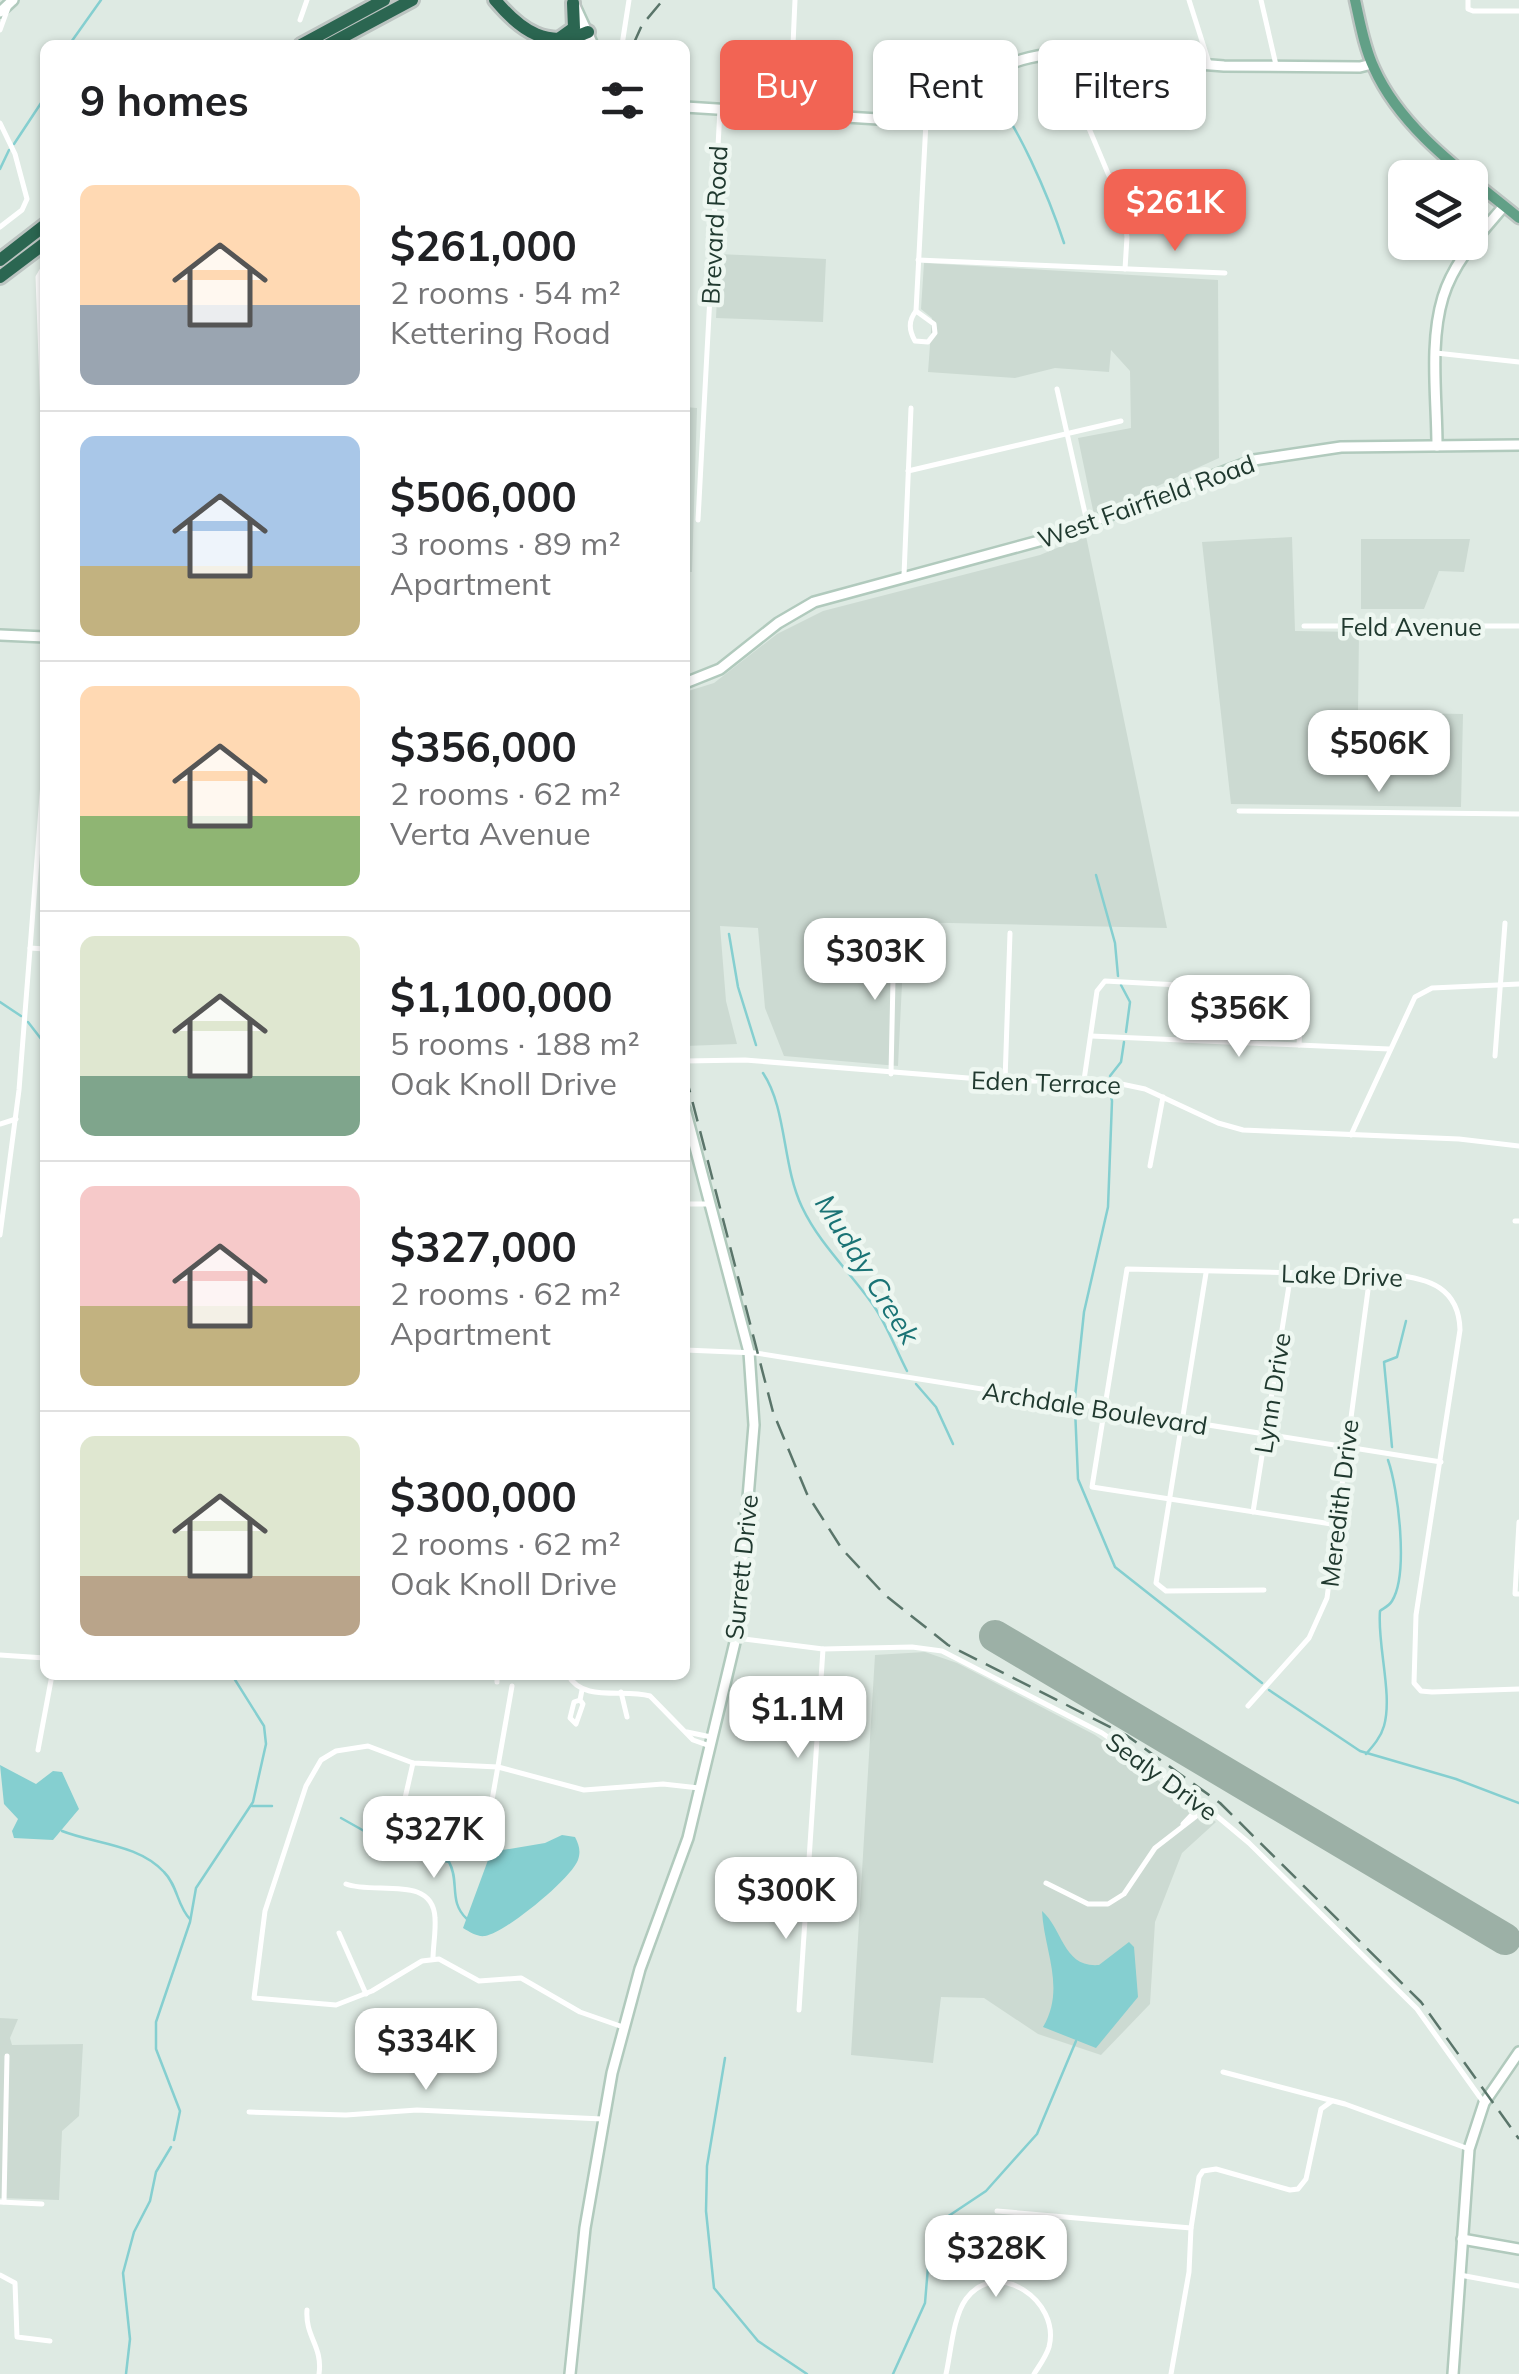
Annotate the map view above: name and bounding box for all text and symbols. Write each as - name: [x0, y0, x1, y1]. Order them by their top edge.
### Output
- chip: Buy: [720, 40, 853, 130]
- chip: Rent: [873, 40, 1018, 130]
- chip: Filters: [1038, 40, 1206, 130]
- icon: filters: [595, 73, 650, 128]
- text: 9 homes: [80, 74, 249, 127]
- street label: Brevard Road: [694, 145, 734, 305]
- map controls: [1388, 160, 1488, 260]
- button: layers: [1388, 160, 1488, 260]
- pin: $261K: [1105, 169, 1245, 254]
- text: $261K: [1126, 181, 1224, 221]
- text: $261,000: [390, 219, 577, 272]
- icon: home: [160, 225, 280, 345]
- text: 2 rooms · 54 m²: [390, 272, 621, 312]
- text: Kettering Road: [390, 312, 611, 352]
- street label: West Fairfield Road: [1033, 447, 1259, 555]
- text: $506,000: [390, 470, 577, 523]
- icon: home: [160, 476, 280, 596]
- text: 3 rooms · 89 m²: [390, 523, 621, 563]
- text: Apartment: [390, 563, 551, 603]
- street label: Feld Avenue: [1340, 611, 1482, 642]
- pin: $506K: [1309, 710, 1449, 795]
- text: $356,000: [390, 720, 577, 773]
- text: $506K: [1330, 722, 1428, 762]
- icon: home: [160, 726, 280, 846]
- text: 2 rooms · 62 m²: [390, 773, 621, 813]
- text: Verta Avenue: [390, 813, 591, 853]
- pin: $303K: [805, 918, 945, 1003]
- text: $303K: [826, 930, 924, 970]
- text: $1,100,000: [390, 970, 612, 1023]
- pin: $356K: [1169, 975, 1309, 1060]
- icon: home: [160, 976, 280, 1096]
- text: $356K: [1190, 987, 1288, 1027]
- text: 5 rooms · 188 m²: [390, 1023, 640, 1063]
- text: Oak Knoll Drive: [390, 1063, 617, 1103]
- street label: Eden Terrace: [971, 1064, 1121, 1100]
- water label: Muddy Creek: [808, 1188, 929, 1352]
- text: $327,000: [390, 1220, 577, 1273]
- icon: home: [160, 1226, 280, 1346]
- street label: Lake Drive: [1281, 1257, 1403, 1293]
- text: 2 rooms · 62 m²: [390, 1273, 621, 1313]
- text: Apartment: [390, 1313, 551, 1353]
- street label: Lynn Drive: [1247, 1330, 1297, 1456]
- street label: Archdale Boulevard: [980, 1375, 1210, 1441]
- street label: Meredith Drive: [1313, 1417, 1365, 1589]
- text: $300,000: [390, 1470, 577, 1523]
- icon: home: [160, 1476, 280, 1596]
- street label: Surrett Drive: [718, 1493, 764, 1641]
- text: 2 rooms · 62 m²: [390, 1523, 621, 1563]
- text: Oak Knoll Drive: [390, 1563, 617, 1603]
- pin: $1.1M: [728, 1676, 868, 1761]
- text: $1.1M: [751, 1688, 845, 1728]
- street label: Sealy Drive: [1100, 1725, 1224, 1827]
- pin: $327K: [364, 1796, 504, 1881]
- text: $327K: [385, 1808, 483, 1848]
- pin: $300K: [716, 1857, 856, 1942]
- text: $300K: [737, 1869, 835, 1909]
- pin: $334K: [356, 2008, 496, 2093]
- text: $334K: [377, 2020, 475, 2060]
- pin: $328K: [926, 2215, 1066, 2300]
- text: $328K: [947, 2227, 1045, 2267]

